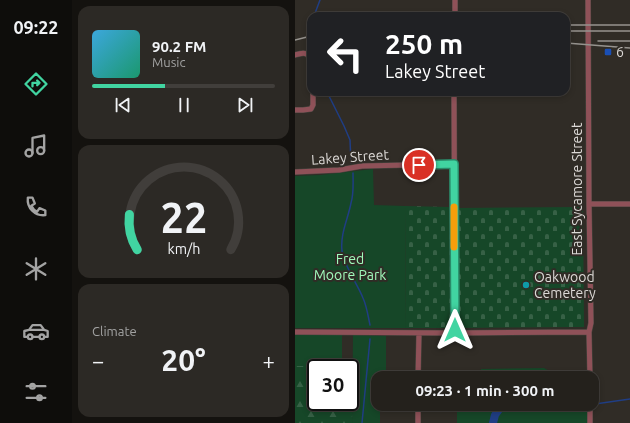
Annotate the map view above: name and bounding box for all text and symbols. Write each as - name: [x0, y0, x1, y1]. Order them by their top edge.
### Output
- text: 09:22: [13, 17, 59, 37]
- icon: left: [319, 28, 371, 80]
- text: 250 m: [385, 28, 463, 59]
- text: 90.2 FM: [152, 38, 206, 55]
- place label: 6: [616, 44, 624, 60]
- marker: 6: [603, 47, 613, 57]
- text: Music: [152, 55, 186, 69]
- text: Lakey Street: [385, 61, 485, 81]
- icon: directions: [22, 70, 50, 98]
- icon: previous: [112, 94, 134, 116]
- icon: pause: [173, 94, 195, 116]
- icon: next: [234, 94, 256, 116]
- street label: East Sycamore Street: [569, 122, 585, 255]
- icon: music: [22, 132, 50, 160]
- street label: Lakey Street: [311, 146, 390, 168]
- pin: [402, 148, 436, 182]
- icon: arrive: [408, 154, 430, 176]
- icon: phone: [22, 193, 50, 221]
- text: 22: [160, 193, 207, 240]
- text: km/h: [167, 240, 200, 256]
- park label: Fred Moore Park: [314, 251, 386, 283]
- icon: climate: [22, 255, 50, 283]
- place label: Oakwood Cemetery: [534, 269, 596, 301]
- marker: Oakwood Cemetery: [521, 280, 531, 290]
- position arrow: [434, 309, 476, 351]
- icon: car: [22, 317, 50, 345]
- text: Climate: [92, 324, 137, 338]
- text: 20°: [161, 343, 206, 377]
- text: −: [92, 348, 104, 373]
- text: +: [263, 348, 275, 373]
- speed limit sign: 30: [307, 359, 359, 411]
- icon: filters: [22, 378, 50, 406]
- text: 09:23 · 1 min · 300 m: [416, 382, 554, 399]

